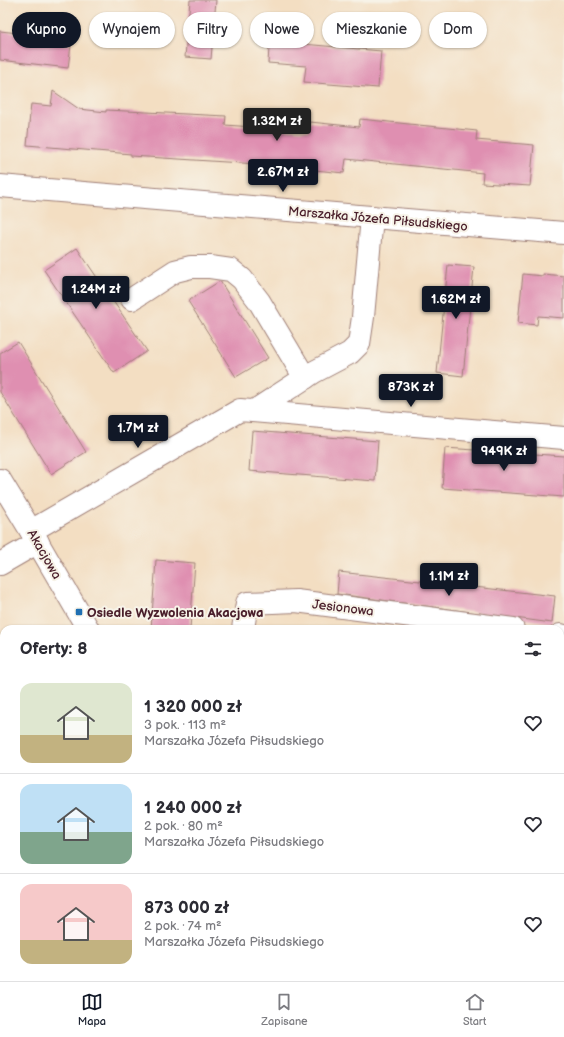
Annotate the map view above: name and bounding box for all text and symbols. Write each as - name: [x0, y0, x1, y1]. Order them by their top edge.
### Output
- chip: Kupno: [12, 12, 81, 48]
- chip: Wynajem: [89, 12, 175, 48]
- chip: Filtry: [183, 12, 242, 48]
- chip: Nowe: [250, 12, 314, 48]
- chip: Mieszkanie: [322, 12, 421, 48]
- chip: Dom: [429, 12, 487, 48]
- pin: 1.32M zł: [236, 108, 318, 142]
- text: 1.32M zł: [252, 113, 302, 129]
- pin: 2.67M zł: [242, 159, 324, 193]
- text: 2.67M zł: [257, 164, 309, 180]
- street label: Marszałka Józefa Piłsudskiego: [287, 203, 468, 235]
- pin: 1.24M zł: [55, 276, 137, 310]
- text: 1.24M zł: [71, 281, 121, 297]
- pin: 1.62M zł: [415, 286, 497, 320]
- text: 1.62M zł: [431, 291, 481, 307]
- pin: 873K zł: [374, 374, 448, 408]
- text: 873K zł: [388, 379, 434, 395]
- pin: 1.7M zł: [101, 415, 175, 449]
- text: 1.7M zł: [117, 420, 159, 436]
- pin: 949K zł: [467, 438, 541, 472]
- text: 949K zł: [481, 443, 527, 459]
- street label: Akacjowa: [24, 527, 65, 582]
- pin: 1.1M zł: [412, 563, 486, 597]
- text: 1.1M zł: [429, 568, 469, 584]
- street label: Jesionowa: [311, 596, 374, 620]
- place label: Osiedle Wyzwolenia Akacjowa: [87, 605, 263, 621]
- marker: Osiedle Wyzwolenia Akacjowa: [74, 607, 84, 617]
- icon: filters: [522, 638, 544, 660]
- text: Oferty: 8: [20, 639, 87, 659]
- text: 1 320 000 zł: [144, 697, 242, 717]
- icon: home: [52, 699, 100, 747]
- icon: heart: [522, 712, 544, 734]
- text: 3 pok. · 113 m²: [144, 717, 226, 733]
- text: Marszałka Józefa Piłsudskiego: [144, 733, 324, 749]
- text: 1 240 000 zł: [144, 798, 242, 818]
- icon: home: [52, 800, 100, 848]
- icon: heart: [522, 813, 544, 835]
- text: 2 pok. · 80 m²: [144, 818, 223, 834]
- text: Marszałka Józefa Piłsudskiego: [144, 834, 324, 850]
- text: 873 000 zł: [144, 898, 229, 918]
- icon: home: [52, 900, 100, 948]
- icon: heart: [522, 913, 544, 935]
- text: 2 pok. · 74 m²: [144, 918, 222, 934]
- text: Marszałka Józefa Piłsudskiego: [144, 934, 324, 950]
- tab: Mapa: [78, 991, 106, 1028]
- tab: Zapisane: [261, 991, 308, 1028]
- tab: Start: [463, 991, 486, 1028]

